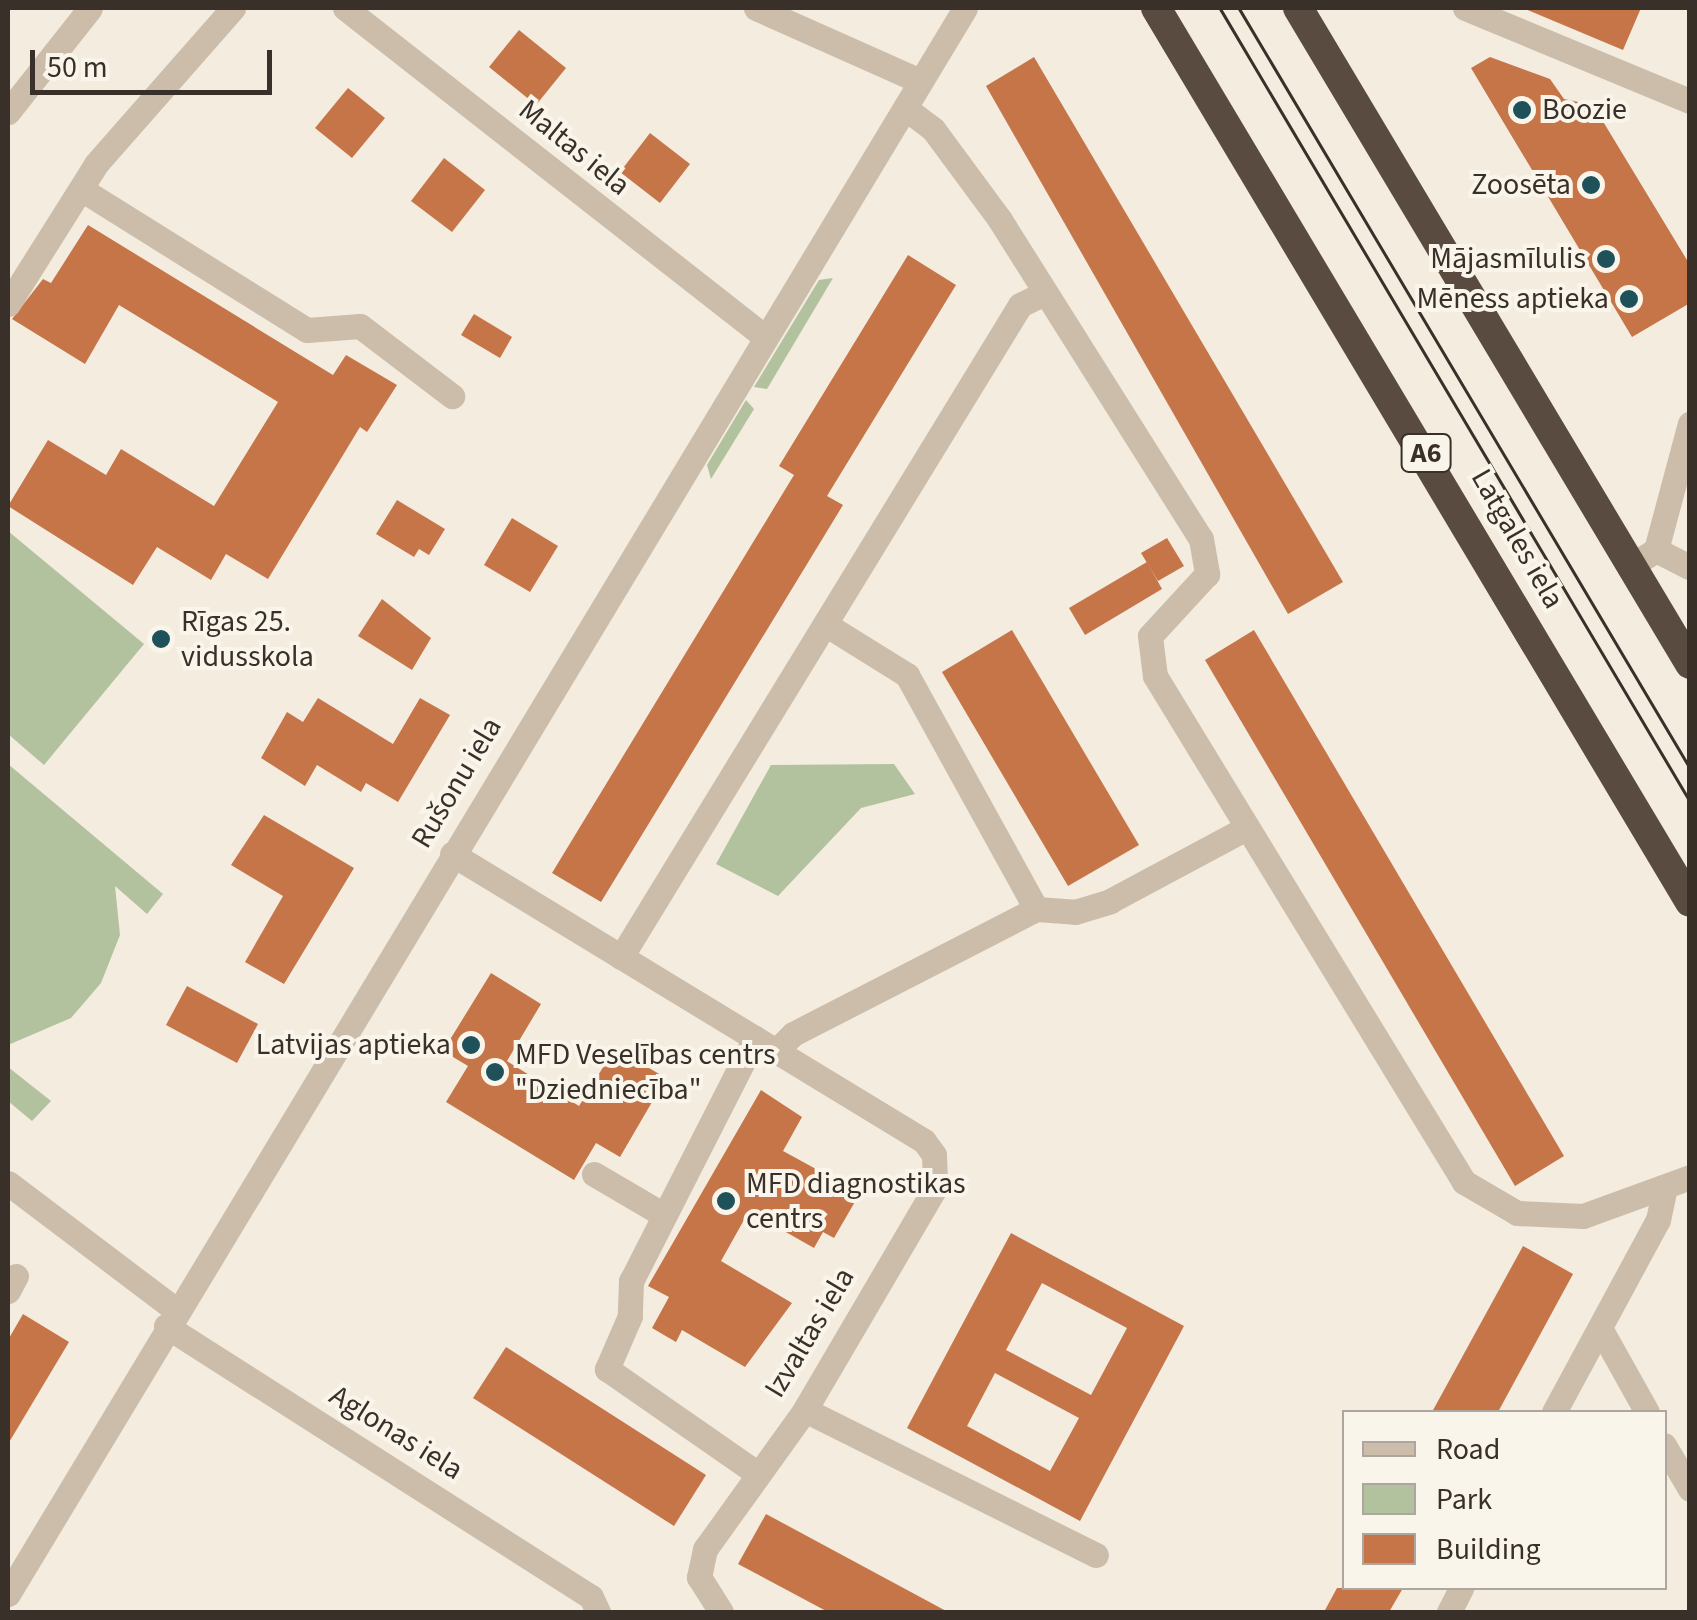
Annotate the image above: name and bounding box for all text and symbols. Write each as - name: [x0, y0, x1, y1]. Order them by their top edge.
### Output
- scale bar: [35, 30, 278, 92]
- text: 50 m: [47, 46, 108, 89]
- street label: Maltas iela: [511, 92, 637, 204]
- place label: Boozie: [1542, 92, 1627, 128]
- marker: Boozie: [1511, 99, 1533, 121]
- place label: Zoosēta: [1471, 167, 1571, 203]
- marker: Zoosēta: [1580, 174, 1602, 196]
- place label: Mājasmīlulis: [1430, 241, 1586, 277]
- marker: Mājasmīlulis: [1595, 248, 1617, 270]
- place label: Mēness aptieka: [1417, 281, 1609, 317]
- marker: Mēness aptieka: [1618, 288, 1640, 310]
- road number: A6: [1398, 430, 1454, 476]
- street label: Latgales iela: [1463, 463, 1571, 615]
- place label: Rīgas 25. vidusskola: [181, 604, 314, 674]
- marker: Rīgas 25. vidusskola: [150, 628, 172, 650]
- street label: Rušonu iela: [404, 711, 510, 855]
- place label: Latvijas aptieka: [256, 1027, 451, 1063]
- marker: Latvijas aptieka: [460, 1034, 482, 1056]
- place label: MFD Veselības centrs "Dziedniecība": [515, 1037, 776, 1108]
- marker: MFD Veselības centrs "Dziedniecība": [484, 1061, 506, 1083]
- place label: MFD diagnostikas centrs: [746, 1166, 966, 1236]
- marker: MFD diagnostikas centrs: [715, 1190, 737, 1212]
- street label: Izvaltas iela: [757, 1262, 863, 1404]
- street label: Aglonas iela: [323, 1378, 469, 1488]
- legend: [1342, 1410, 1667, 1590]
- text: Road: [1436, 1428, 1500, 1471]
- text: Park: [1436, 1478, 1492, 1521]
- text: Building: [1436, 1528, 1541, 1571]

